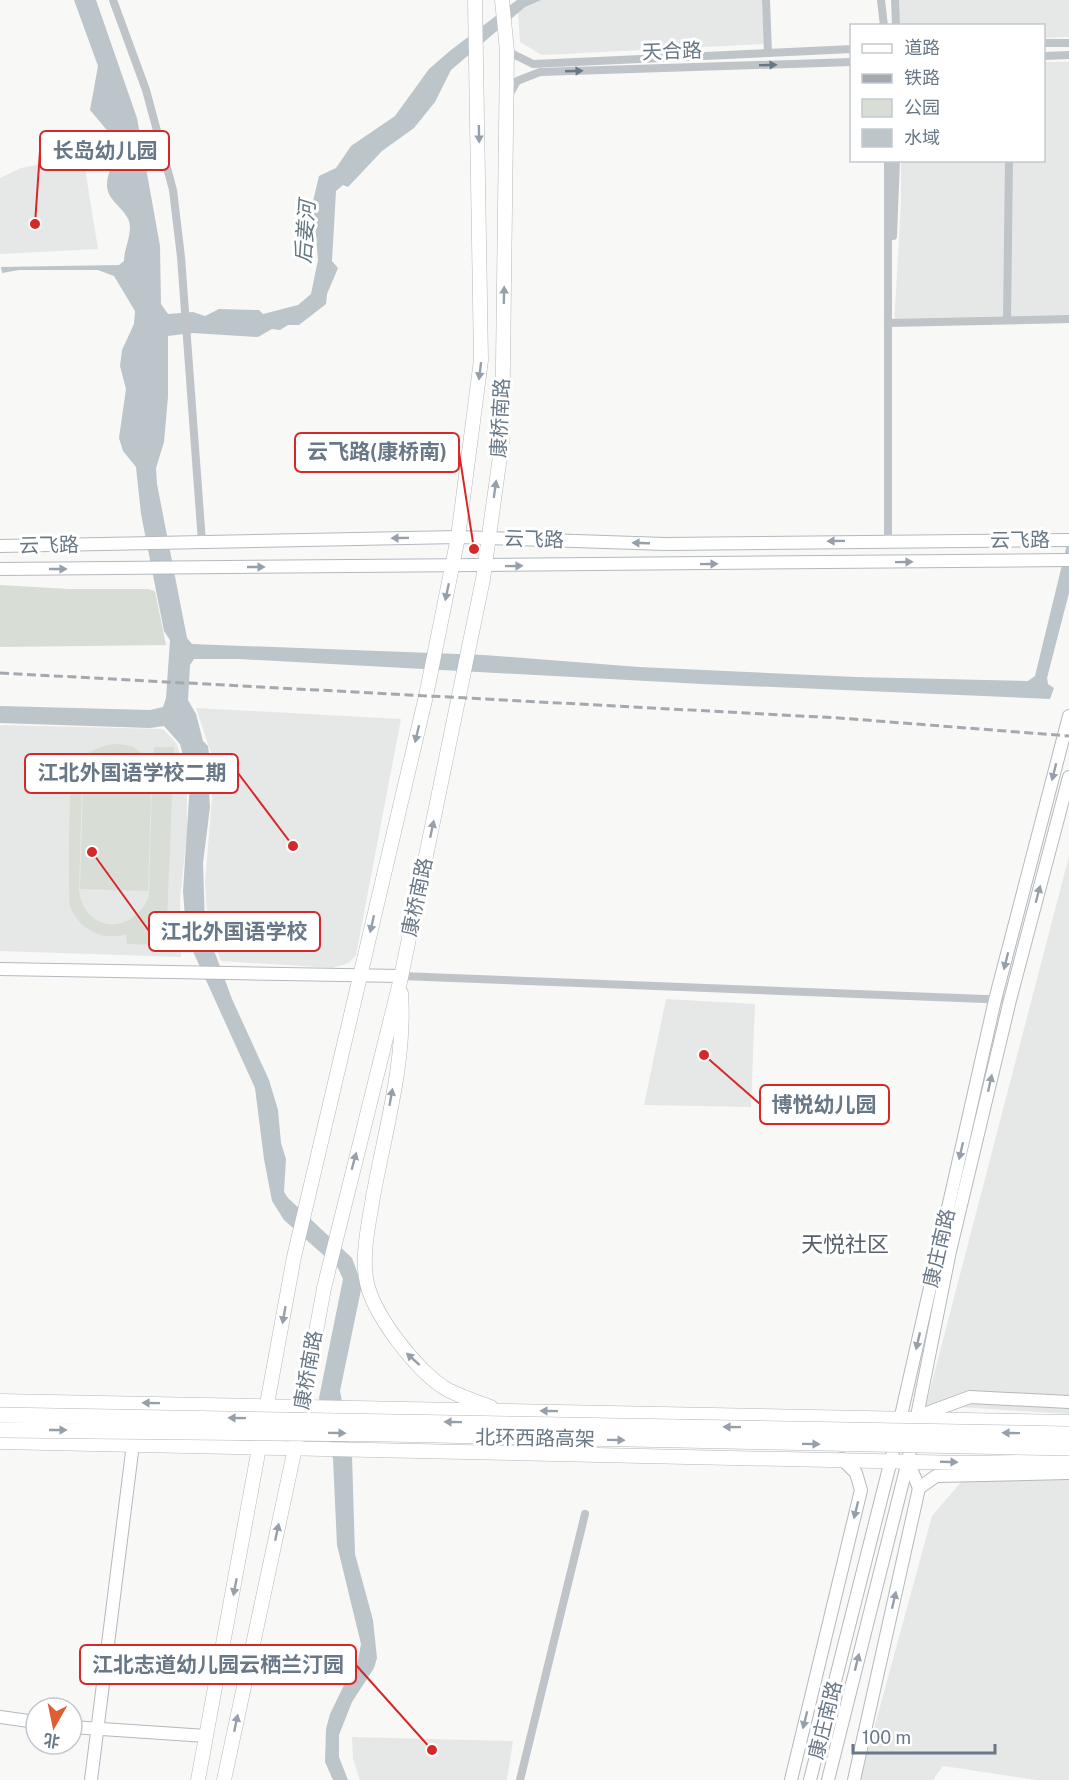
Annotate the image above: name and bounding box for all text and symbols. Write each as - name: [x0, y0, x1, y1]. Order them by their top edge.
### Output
- legend: [850, 24, 1045, 162]
- text: 道路: [904, 37, 940, 58]
- street label: 天合路: [642, 38, 702, 64]
- one-way arrow: [759, 60, 778, 70]
- one-way arrow: [564, 66, 583, 76]
- text: 铁路: [904, 67, 940, 88]
- text: 公园: [904, 97, 940, 118]
- one-way arrow: [474, 124, 484, 143]
- text: 水域: [904, 127, 940, 148]
- callout: 长岛幼儿园: [40, 131, 169, 170]
- text: 长岛幼儿园: [53, 138, 158, 163]
- water label: 后姜河: [290, 196, 320, 264]
- one-way arrow: [499, 285, 509, 304]
- one-way arrow: [475, 361, 484, 380]
- street label: 康桥南路: [486, 377, 514, 459]
- callout: 云飞路(康桥南): [295, 433, 459, 472]
- text: 云飞路(康桥南): [307, 439, 447, 464]
- one-way arrow: [491, 480, 500, 499]
- street label: 云飞路: [504, 526, 564, 552]
- street label: 云飞路: [990, 528, 1050, 552]
- street label: 云飞路: [19, 532, 79, 558]
- one-way arrow: [390, 534, 409, 543]
- one-way arrow: [827, 537, 846, 546]
- one-way arrow: [632, 538, 651, 547]
- one-way arrow: [895, 557, 914, 567]
- one-way arrow: [700, 559, 719, 569]
- one-way arrow: [505, 561, 524, 570]
- one-way arrow: [247, 562, 266, 572]
- one-way arrow: [49, 564, 68, 574]
- one-way arrow: [442, 582, 451, 601]
- one-way arrow: [412, 725, 422, 743]
- callout: 江北外国语学校二期: [25, 754, 238, 793]
- text: 江北外国语学校二期: [38, 760, 227, 785]
- one-way arrow: [1049, 763, 1059, 782]
- one-way arrow: [427, 819, 437, 838]
- street label: 康桥南路: [397, 855, 437, 939]
- one-way arrow: [1034, 885, 1043, 903]
- callout: 江北外国语学校: [149, 912, 320, 951]
- one-way arrow: [367, 914, 377, 933]
- text: 江北外国语学校: [161, 919, 308, 944]
- one-way arrow: [1000, 952, 1010, 970]
- one-way arrow: [986, 1074, 995, 1093]
- callout: 博悦幼儿园: [760, 1085, 889, 1124]
- one-way arrow: [387, 1087, 396, 1106]
- text: 博悦幼儿园: [772, 1092, 877, 1117]
- one-way arrow: [956, 1142, 966, 1160]
- one-way arrow: [349, 1152, 359, 1171]
- street label: 康庄南路: [918, 1206, 960, 1290]
- district label: 天悦社区: [801, 1231, 889, 1257]
- one-way arrow: [279, 1305, 288, 1324]
- street label: 康桥南路: [289, 1329, 327, 1411]
- one-way arrow: [913, 1332, 923, 1351]
- one-way arrow: [406, 1352, 421, 1366]
- one-way arrow: [142, 1399, 161, 1408]
- one-way arrow: [539, 1407, 558, 1416]
- one-way arrow: [227, 1414, 246, 1423]
- one-way arrow: [443, 1417, 462, 1427]
- one-way arrow: [722, 1422, 741, 1432]
- one-way arrow: [49, 1425, 68, 1435]
- street label: 北环西路高架: [475, 1425, 595, 1451]
- one-way arrow: [328, 1428, 347, 1438]
- one-way arrow: [1001, 1428, 1020, 1438]
- one-way arrow: [607, 1435, 626, 1445]
- one-way arrow: [802, 1440, 821, 1449]
- one-way arrow: [940, 1458, 959, 1467]
- one-way arrow: [851, 1501, 861, 1519]
- one-way arrow: [273, 1522, 282, 1541]
- one-way arrow: [230, 1578, 239, 1597]
- one-way arrow: [890, 1591, 900, 1609]
- callout: 江北志道幼儿园云栖兰汀园: [80, 1645, 356, 1684]
- text: 江北志道幼儿园云栖兰汀园: [92, 1652, 344, 1677]
- one-way arrow: [853, 1653, 863, 1671]
- street label: 康庄南路: [804, 1678, 846, 1762]
- north arrow: [24, 1696, 84, 1756]
- one-way arrow: [800, 1711, 810, 1729]
- one-way arrow: [232, 1713, 241, 1732]
- scale bar: [853, 1717, 996, 1755]
- text: 100 m: [862, 1727, 911, 1748]
- text: 北: [42, 1730, 61, 1751]

